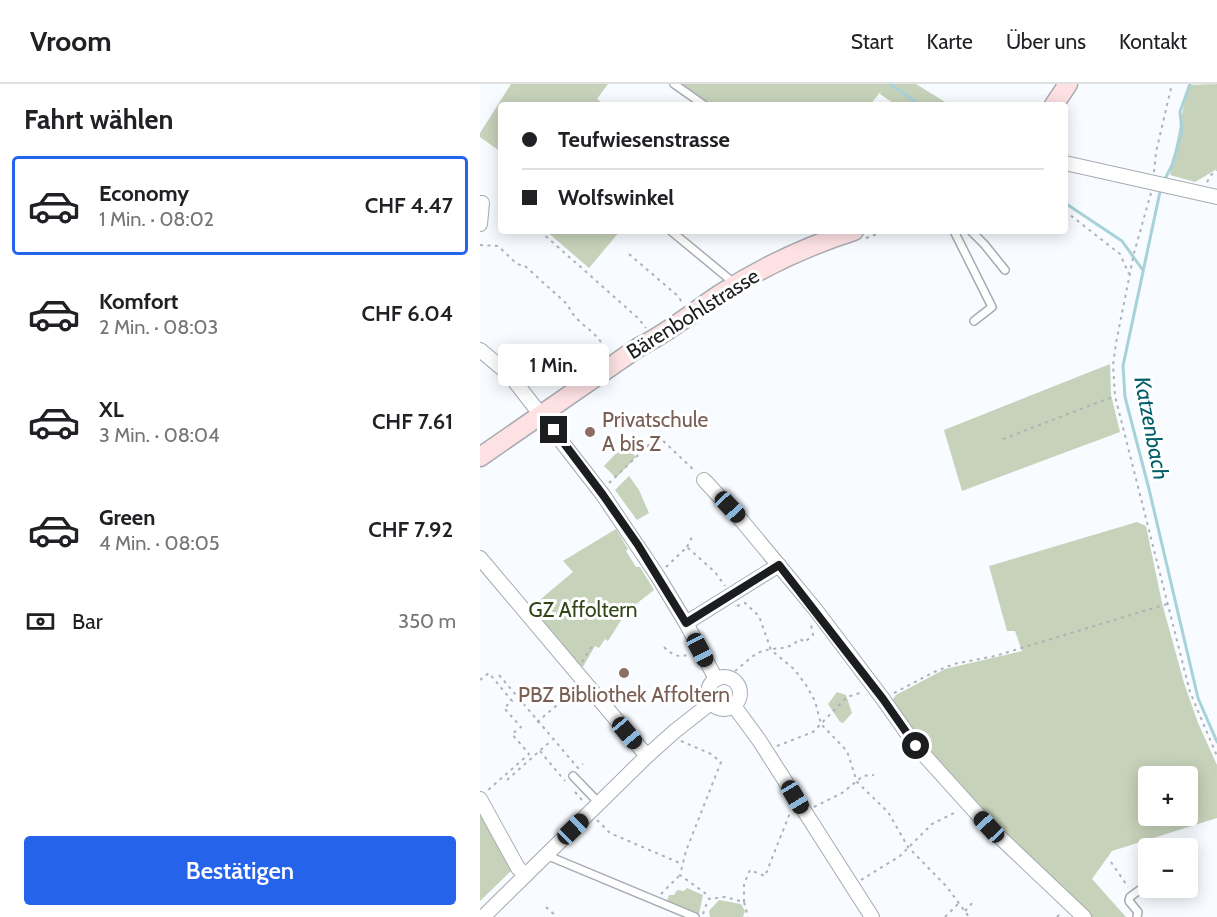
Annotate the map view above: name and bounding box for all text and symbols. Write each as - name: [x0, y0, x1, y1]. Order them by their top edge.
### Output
- text: Vroom: [30, 24, 112, 58]
- text: Start: [851, 29, 894, 54]
- text: Karte: [927, 29, 973, 54]
- text: Über uns: [1006, 29, 1086, 54]
- text: Kontakt: [1119, 29, 1187, 54]
- text: Fahrt wählen: [24, 103, 173, 136]
- text: Teufwiesenstrasse: [558, 126, 730, 153]
- icon: car: [27, 179, 81, 233]
- text: Economy: [99, 180, 189, 207]
- text: Wolfswinkel: [558, 184, 674, 211]
- text: CHF 4.47: [365, 192, 453, 219]
- text: 1 Min. · 08:02: [99, 207, 214, 231]
- street label: Bärenbohlstrasse: [622, 263, 764, 364]
- icon: car: [27, 287, 81, 341]
- text: Komfort: [99, 288, 178, 315]
- text: CHF 6.04: [361, 300, 453, 327]
- text: 2 Min. · 08:03: [99, 315, 218, 339]
- callout: 1 Min.: [499, 343, 610, 385]
- text: 1 Min.: [530, 353, 577, 377]
- water label: Katzenbach: [1128, 374, 1175, 482]
- icon: car: [27, 395, 81, 449]
- text: XL: [99, 396, 124, 423]
- place label: Privatschule A bis Z: [602, 407, 709, 456]
- text: CHF 7.61: [372, 408, 453, 435]
- route end: [540, 416, 567, 443]
- text: 3 Min. · 08:04: [99, 423, 219, 447]
- marker: Privatschule A bis Z: [583, 425, 597, 439]
- car: [711, 488, 749, 526]
- icon: car: [27, 503, 81, 557]
- text: Green: [99, 504, 155, 531]
- text: CHF 7.92: [368, 516, 453, 543]
- text: 4 Min. · 08:05: [99, 531, 219, 555]
- park label: GZ Affoltern: [528, 597, 638, 622]
- icon: cash: [24, 605, 57, 638]
- text: Bar: [72, 608, 103, 635]
- text: 350 m: [398, 609, 456, 633]
- car: [684, 630, 716, 670]
- marker: PBZ Bibliothek Affoltern: [617, 666, 631, 680]
- place label: PBZ Bibliothek Affoltern: [518, 682, 730, 707]
- car: [609, 713, 645, 753]
- route start: [902, 732, 929, 759]
- map controls: [1138, 766, 1198, 898]
- button: +: [1138, 766, 1198, 826]
- car: [778, 777, 812, 817]
- car: [970, 808, 1008, 846]
- car: [554, 810, 592, 848]
- button: Bestätigen: [24, 836, 456, 905]
- button: −: [1138, 838, 1198, 898]

